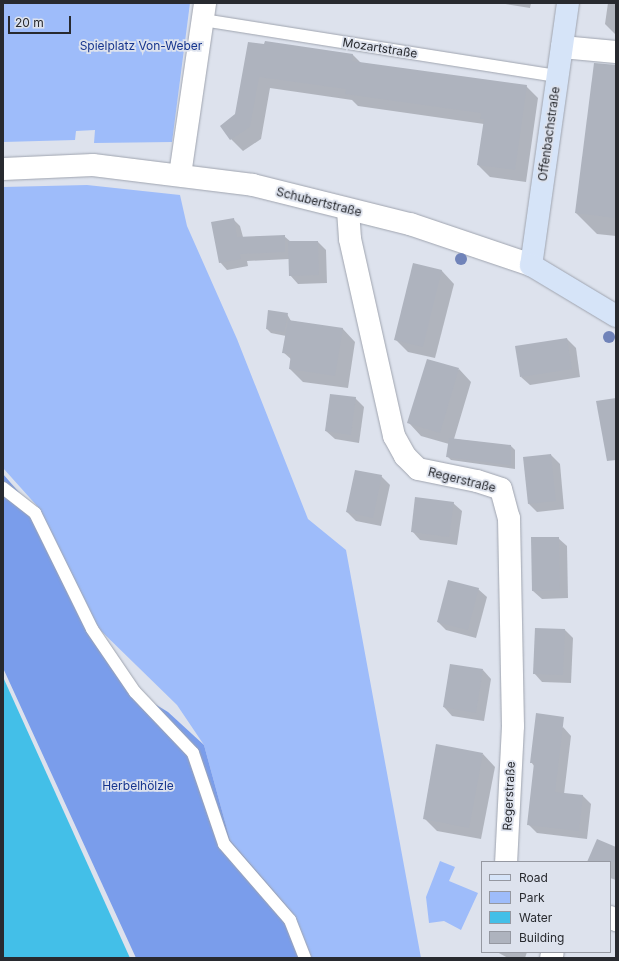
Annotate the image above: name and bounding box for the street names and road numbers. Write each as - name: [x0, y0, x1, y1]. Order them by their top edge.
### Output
- street label: Mozartstraße: [342, 35, 418, 61]
- street label: Offenbachstraße: [535, 86, 563, 182]
- street label: Schubertstraße: [275, 184, 363, 220]
- street label: Regerstraße: [427, 465, 497, 495]
- street label: Regerstraße: [500, 761, 518, 831]

